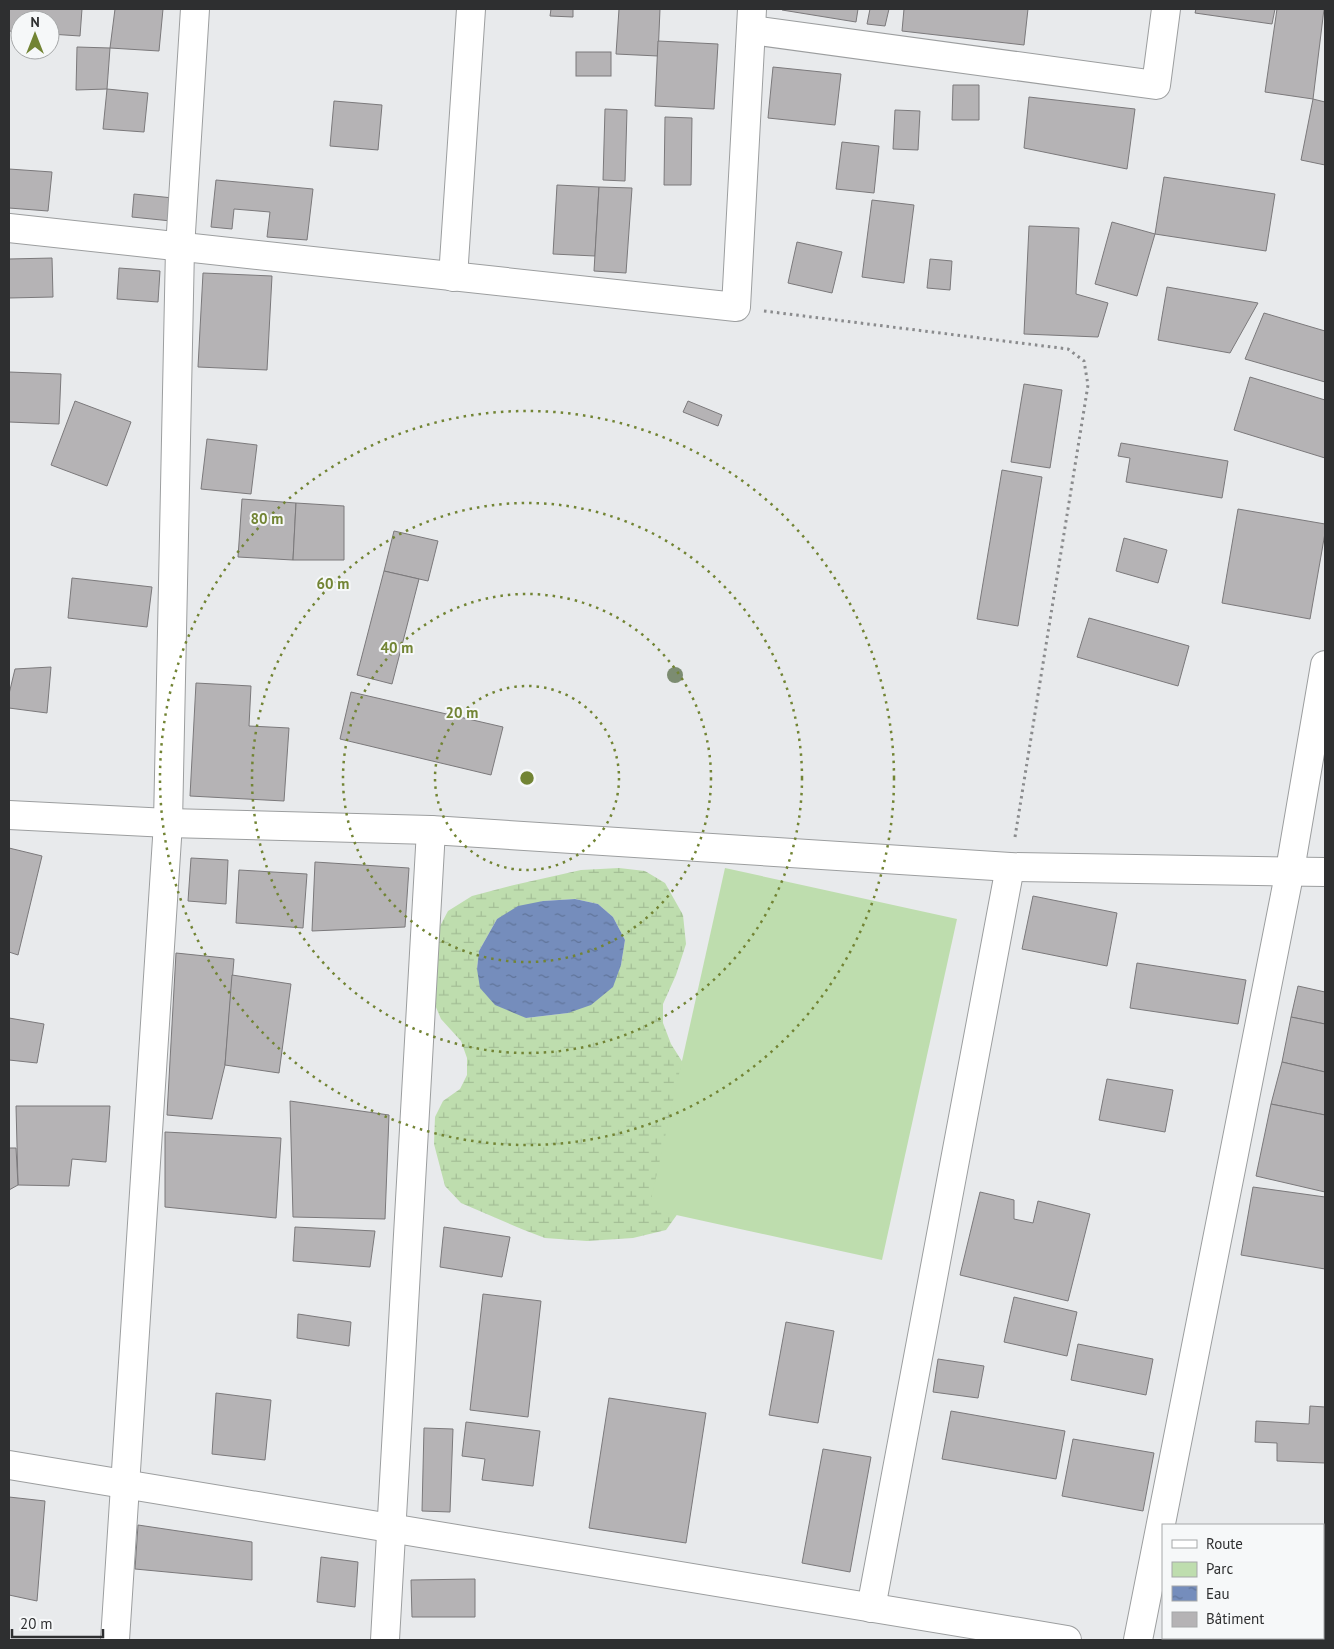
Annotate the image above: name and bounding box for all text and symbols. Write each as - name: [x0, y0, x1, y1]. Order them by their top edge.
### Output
- north arrow: [10, 10, 60, 60]
- text: N: [30, 13, 40, 31]
- text: 80 m: [251, 509, 283, 528]
- text: 60 m: [317, 574, 349, 593]
- text: 40 m: [381, 638, 413, 657]
- text: 20 m: [446, 703, 478, 722]
- centre of rings: [518, 769, 536, 787]
- legend: [1162, 1524, 1324, 1639]
- text: Route: [1206, 1534, 1243, 1553]
- text: Parc: [1206, 1559, 1233, 1578]
- text: Eau: [1206, 1584, 1230, 1603]
- scale bar: [12, 1606, 104, 1638]
- text: Bâtiment: [1206, 1609, 1264, 1628]
- text: 20 m: [20, 1614, 53, 1633]

